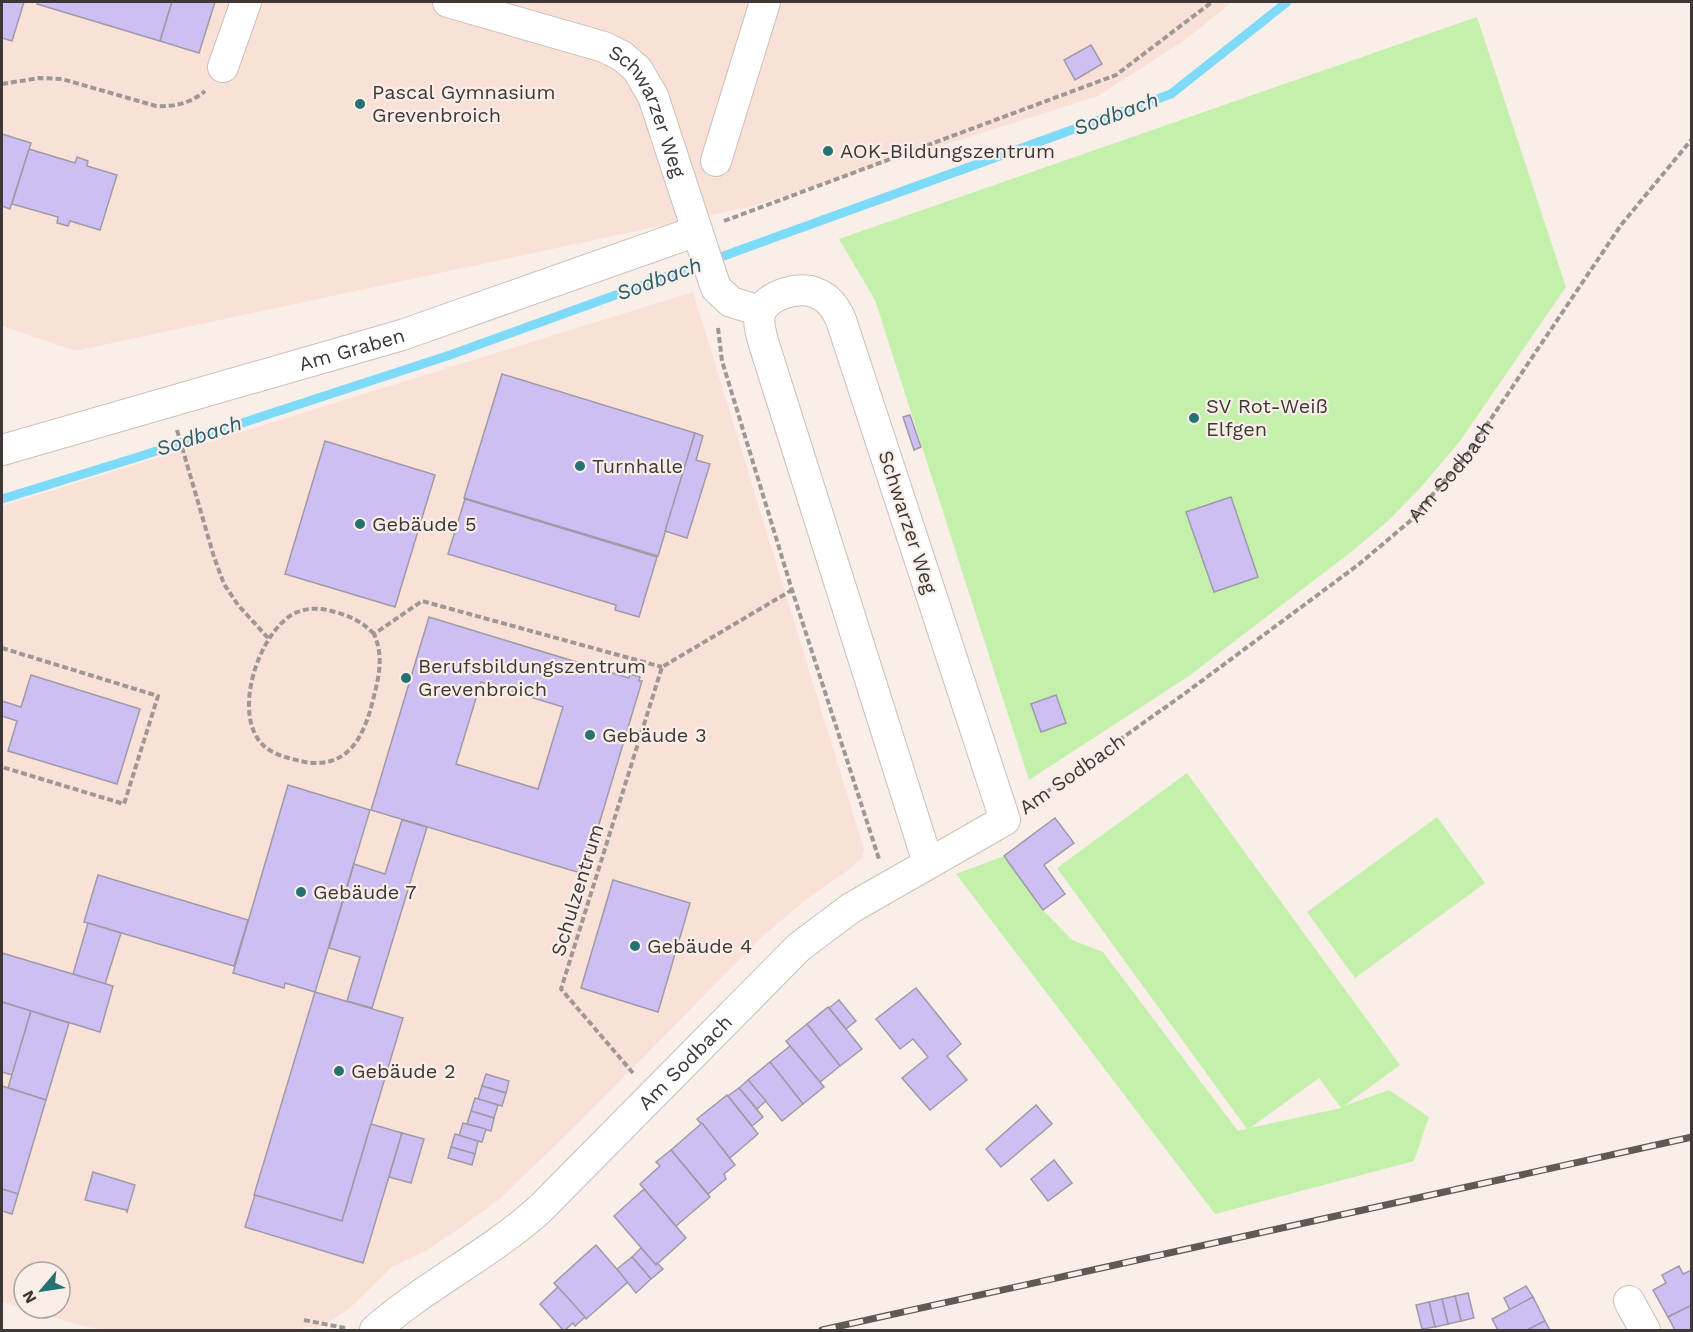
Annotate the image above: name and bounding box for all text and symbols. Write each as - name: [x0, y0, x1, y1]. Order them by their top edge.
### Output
- street label: Schwarzer Weg: [605, 39, 691, 181]
- place label: Pascal Gymnasium Grevenbroich: [372, 80, 556, 127]
- water label: Sodbach: [1070, 87, 1162, 140]
- marker: Pascal Gymnasium Grevenbroich: [353, 97, 367, 111]
- place label: AOK-Bildungszentrum: [840, 139, 1055, 163]
- marker: AOK-Bildungszentrum: [821, 144, 835, 158]
- water label: Sodbach: [613, 252, 705, 305]
- street label: Am Graben: [296, 323, 408, 376]
- place label: SV Rot-Weiß Elfgen: [1206, 394, 1328, 441]
- water label: Sodbach: [153, 410, 245, 461]
- marker: SV Rot-Weiß Elfgen: [1187, 411, 1201, 425]
- street label: Am Sodbach: [1402, 416, 1499, 527]
- street label: Schwarzer Weg: [874, 447, 943, 597]
- place label: Turnhalle: [592, 454, 683, 478]
- marker: Turnhalle: [573, 459, 587, 473]
- place label: Gebäude 5: [372, 512, 477, 536]
- marker: Gebäude 5: [353, 517, 367, 531]
- place label: Berufsbildungszentrum Grevenbroich: [418, 654, 646, 701]
- marker: Berufsbildungszentrum Grevenbroich: [399, 671, 413, 685]
- place label: Gebäude 3: [602, 723, 707, 747]
- marker: Gebäude 3: [583, 728, 597, 742]
- street label: Am Sodbach: [1014, 729, 1130, 819]
- street label: Schulzentrum: [545, 821, 609, 959]
- place label: Gebäude 7: [313, 880, 417, 904]
- marker: Gebäude 7: [294, 885, 308, 899]
- place label: Gebäude 4: [647, 934, 752, 958]
- marker: Gebäude 4: [628, 939, 642, 953]
- street label: Am Sodbach: [633, 1010, 737, 1115]
- place label: Gebäude 2: [351, 1059, 456, 1083]
- marker: Gebäude 2: [332, 1064, 346, 1078]
- north arrow: [12, 1260, 72, 1320]
- text: N: [18, 1287, 41, 1307]

